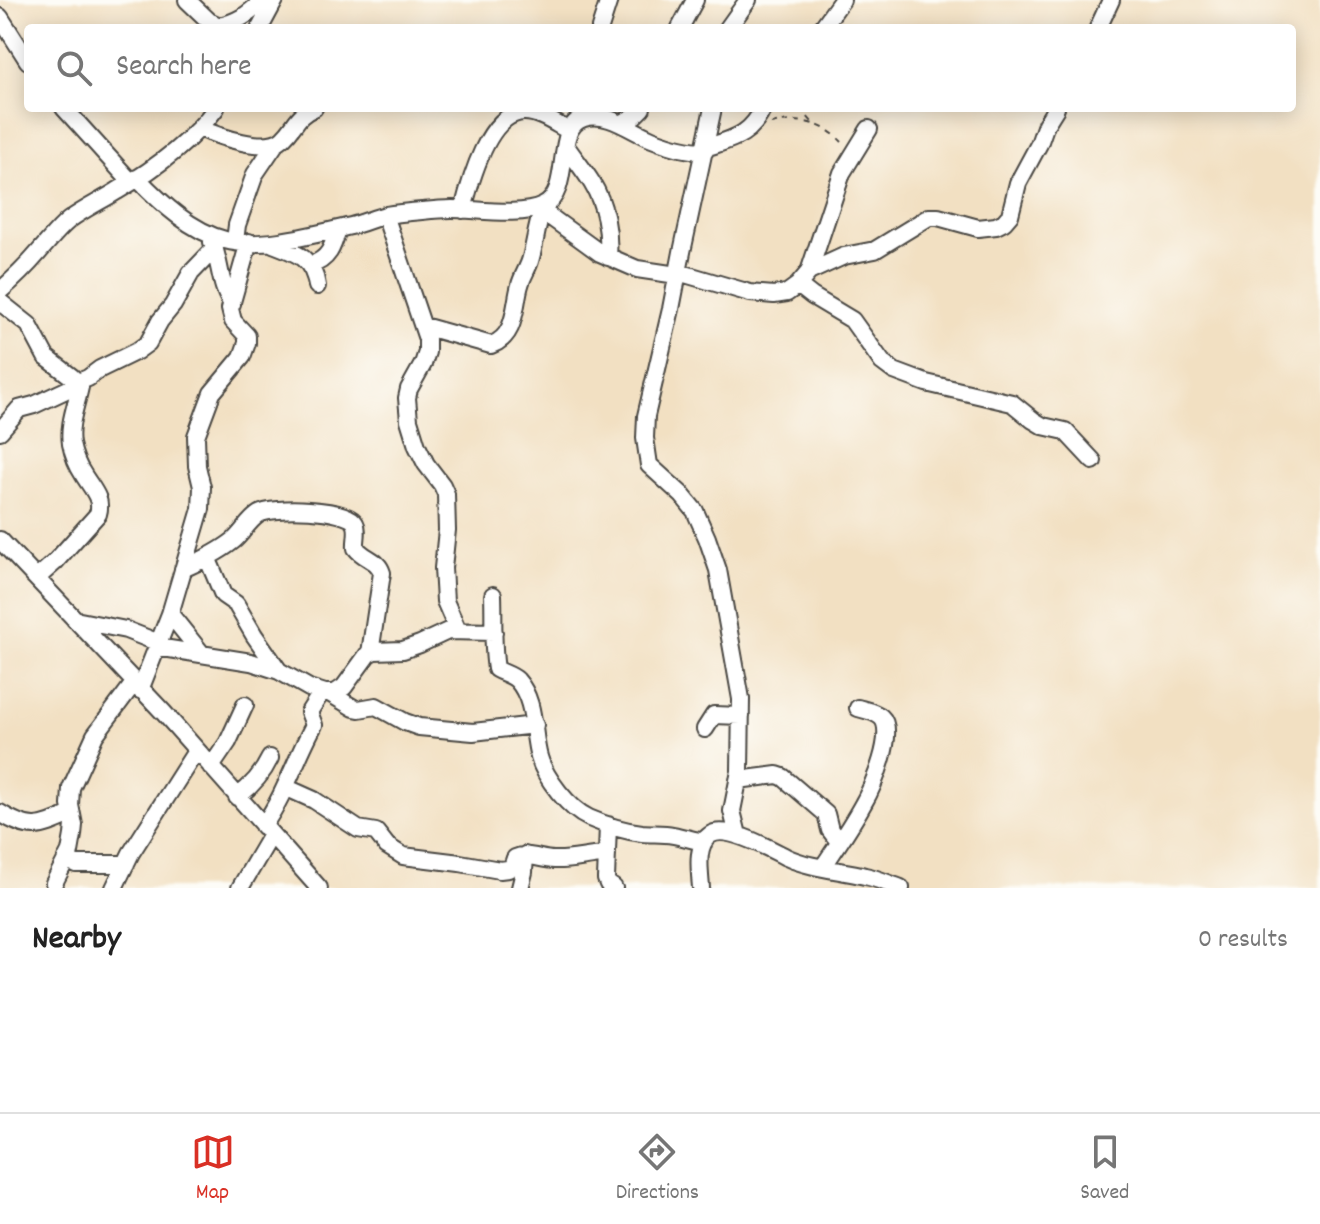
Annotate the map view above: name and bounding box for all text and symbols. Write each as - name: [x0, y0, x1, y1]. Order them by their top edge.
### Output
- search box: [24, 24, 1296, 112]
- icon: search: [52, 46, 96, 90]
- text: Search here: [116, 47, 252, 90]
- text: Nearby: [32, 916, 121, 965]
- text: 0 results: [1198, 922, 1288, 959]
- tab: Map: [191, 1130, 235, 1209]
- tab: Directions: [616, 1130, 699, 1209]
- tab: Saved: [1080, 1130, 1129, 1209]

